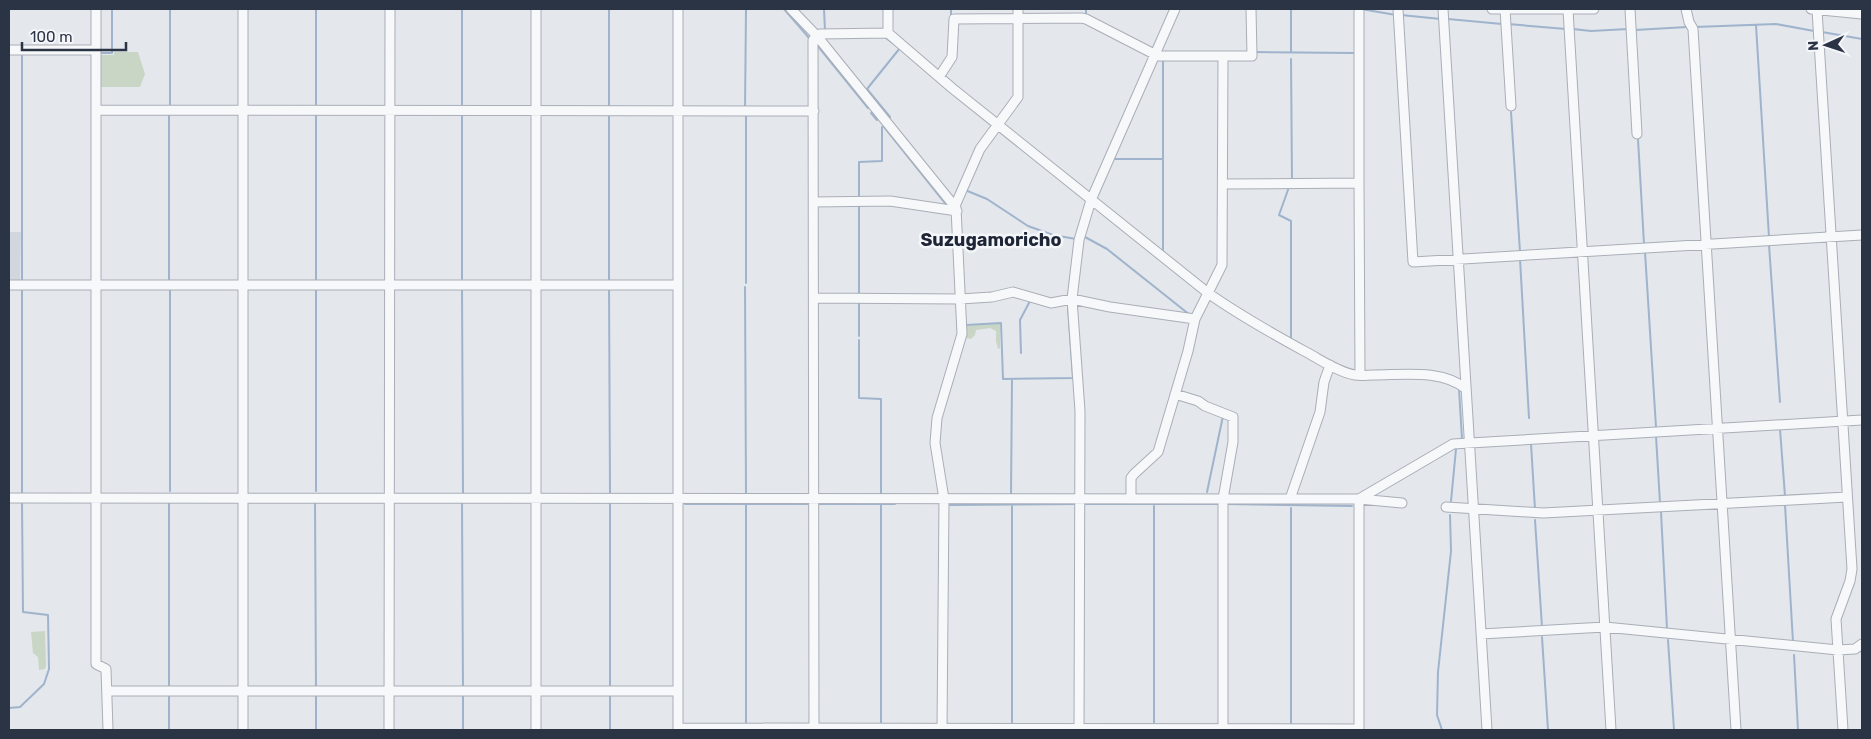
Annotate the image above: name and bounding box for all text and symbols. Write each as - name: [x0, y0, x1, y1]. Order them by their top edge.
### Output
- scale bar: [22, 20, 126, 52]
- north arrow: [1801, 20, 1851, 70]
- text: 100 m: [30, 28, 72, 46]
- text: N: [1805, 40, 1822, 51]
- district label: Suzugamoricho: [920, 229, 1062, 251]

